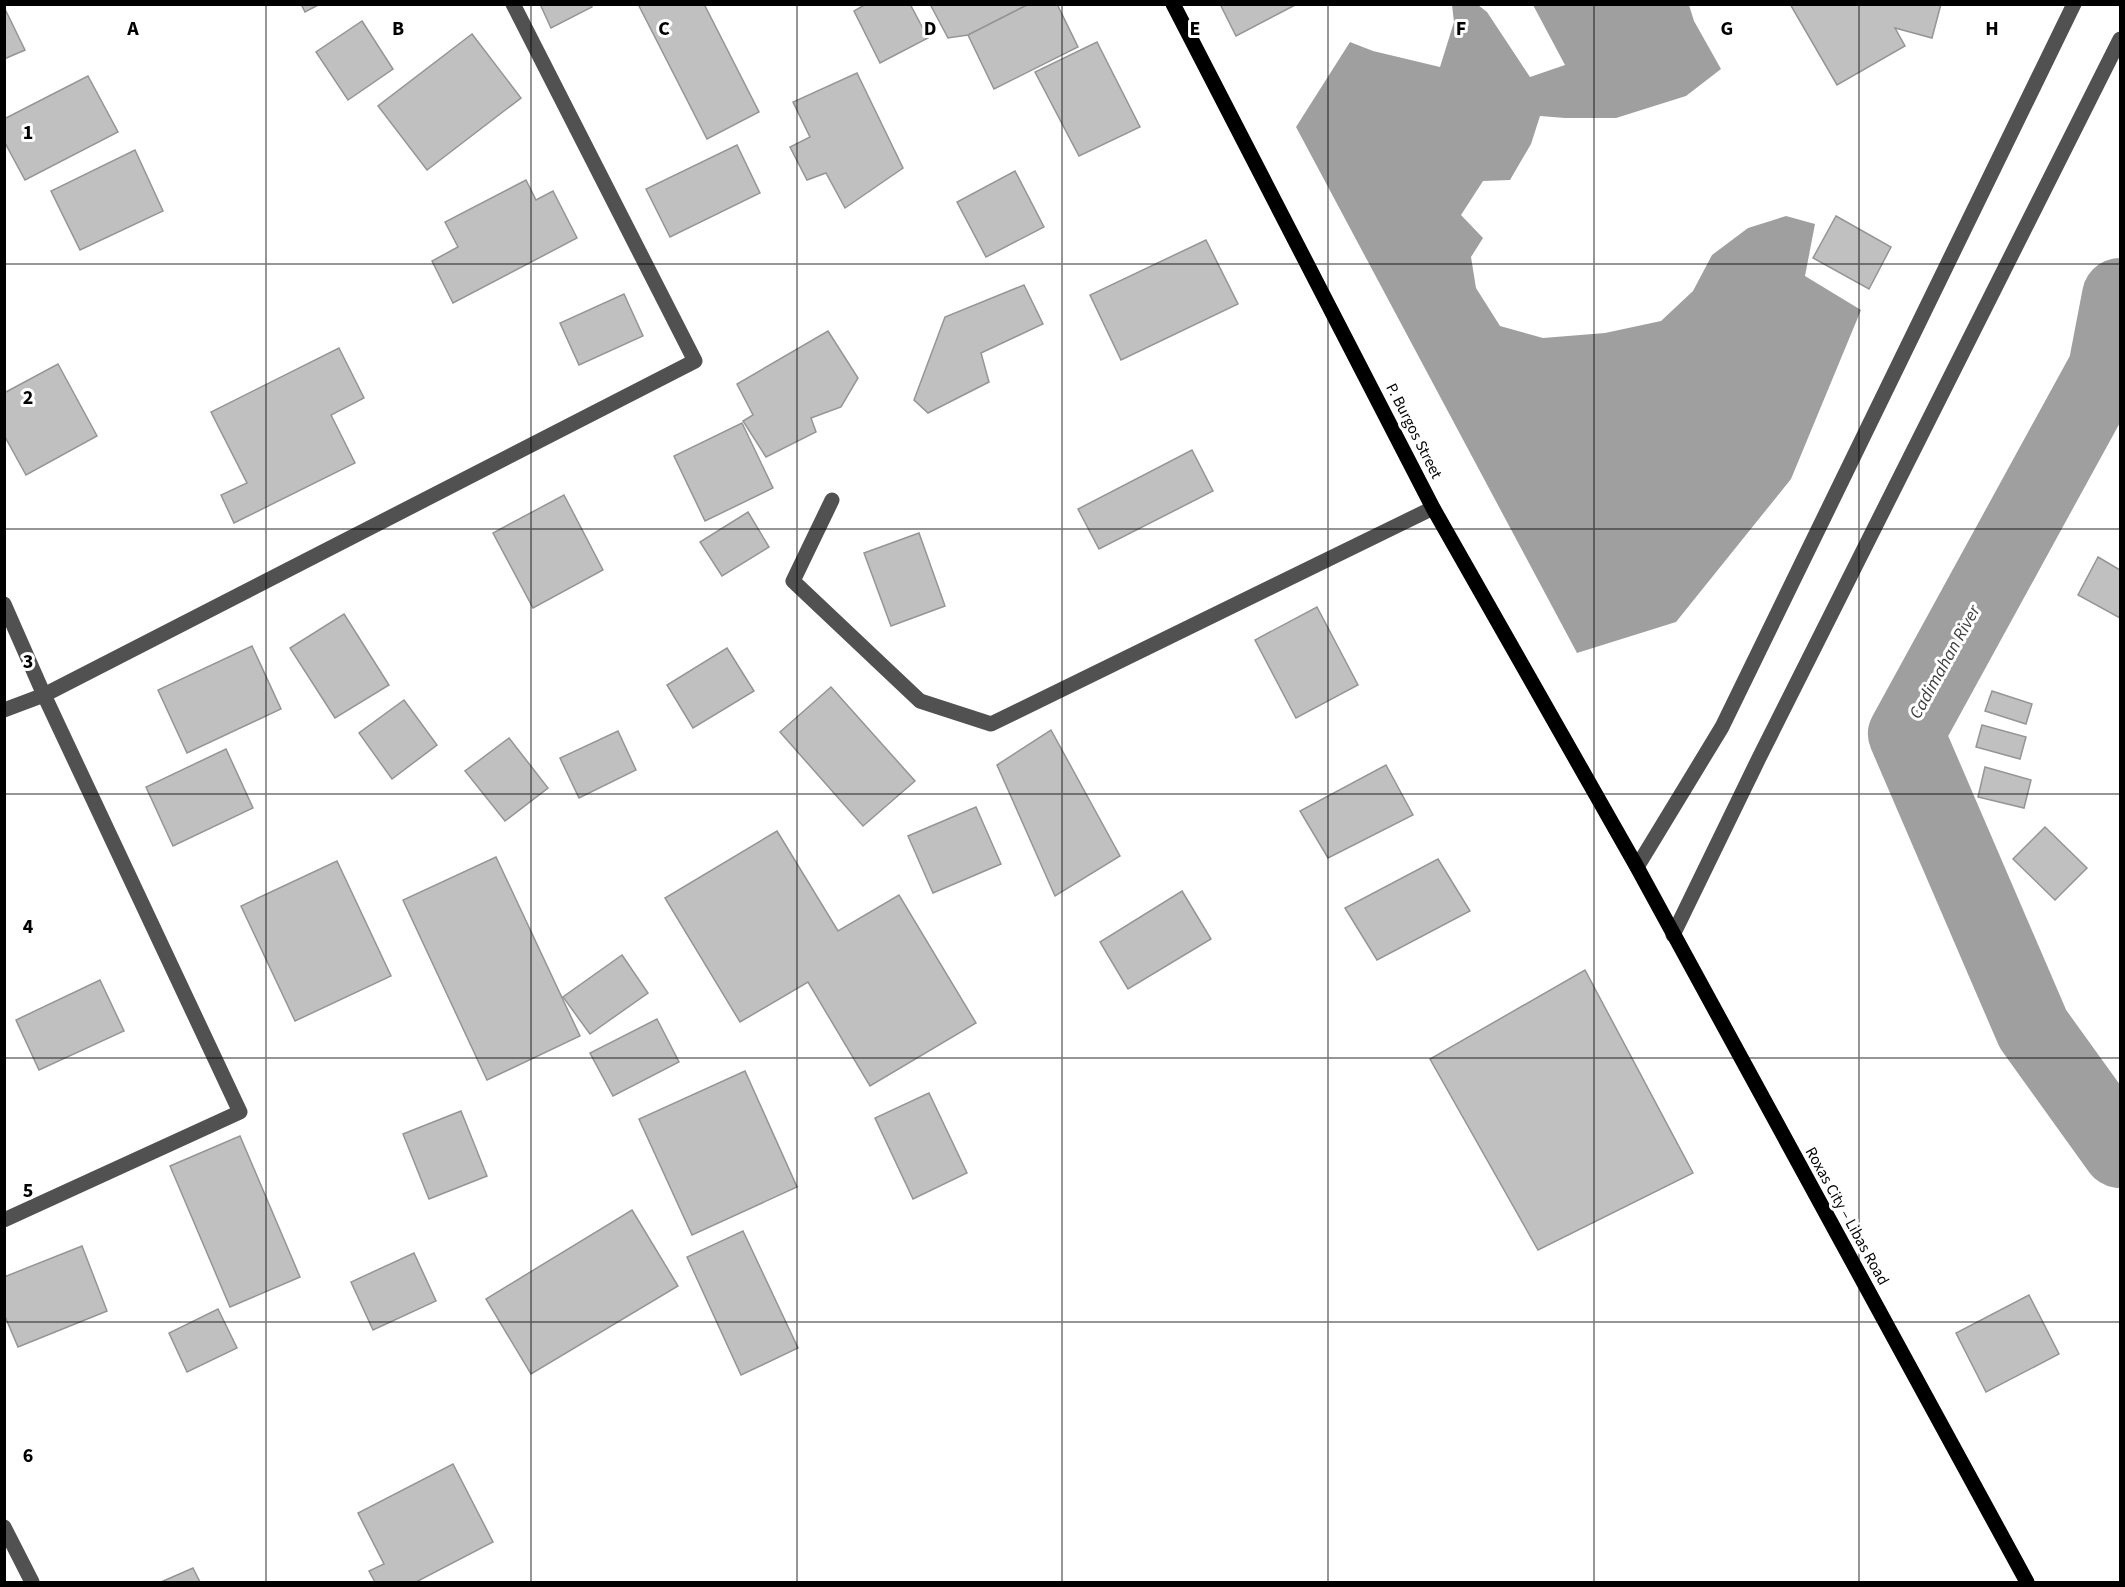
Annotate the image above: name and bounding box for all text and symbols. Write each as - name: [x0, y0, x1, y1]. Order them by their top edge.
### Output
- text: A: [126, 15, 139, 43]
- text: B: [392, 15, 404, 43]
- text: C: [658, 15, 670, 43]
- text: D: [924, 15, 936, 43]
- text: E: [1190, 15, 1200, 43]
- text: F: [1456, 15, 1466, 43]
- text: G: [1721, 15, 1733, 43]
- text: H: [1985, 15, 1999, 43]
- text: 1: [23, 119, 33, 147]
- street label: P. Burgos Street: [1380, 379, 1448, 483]
- text: 2: [23, 384, 33, 412]
- water label: Cadimahan River: [1903, 600, 1987, 723]
- text: 3: [23, 648, 33, 676]
- text: 4: [23, 913, 34, 941]
- street label: Roxas City – Libas Road: [1800, 1143, 1894, 1289]
- text: 5: [23, 1177, 33, 1205]
- text: 6: [23, 1442, 33, 1470]

